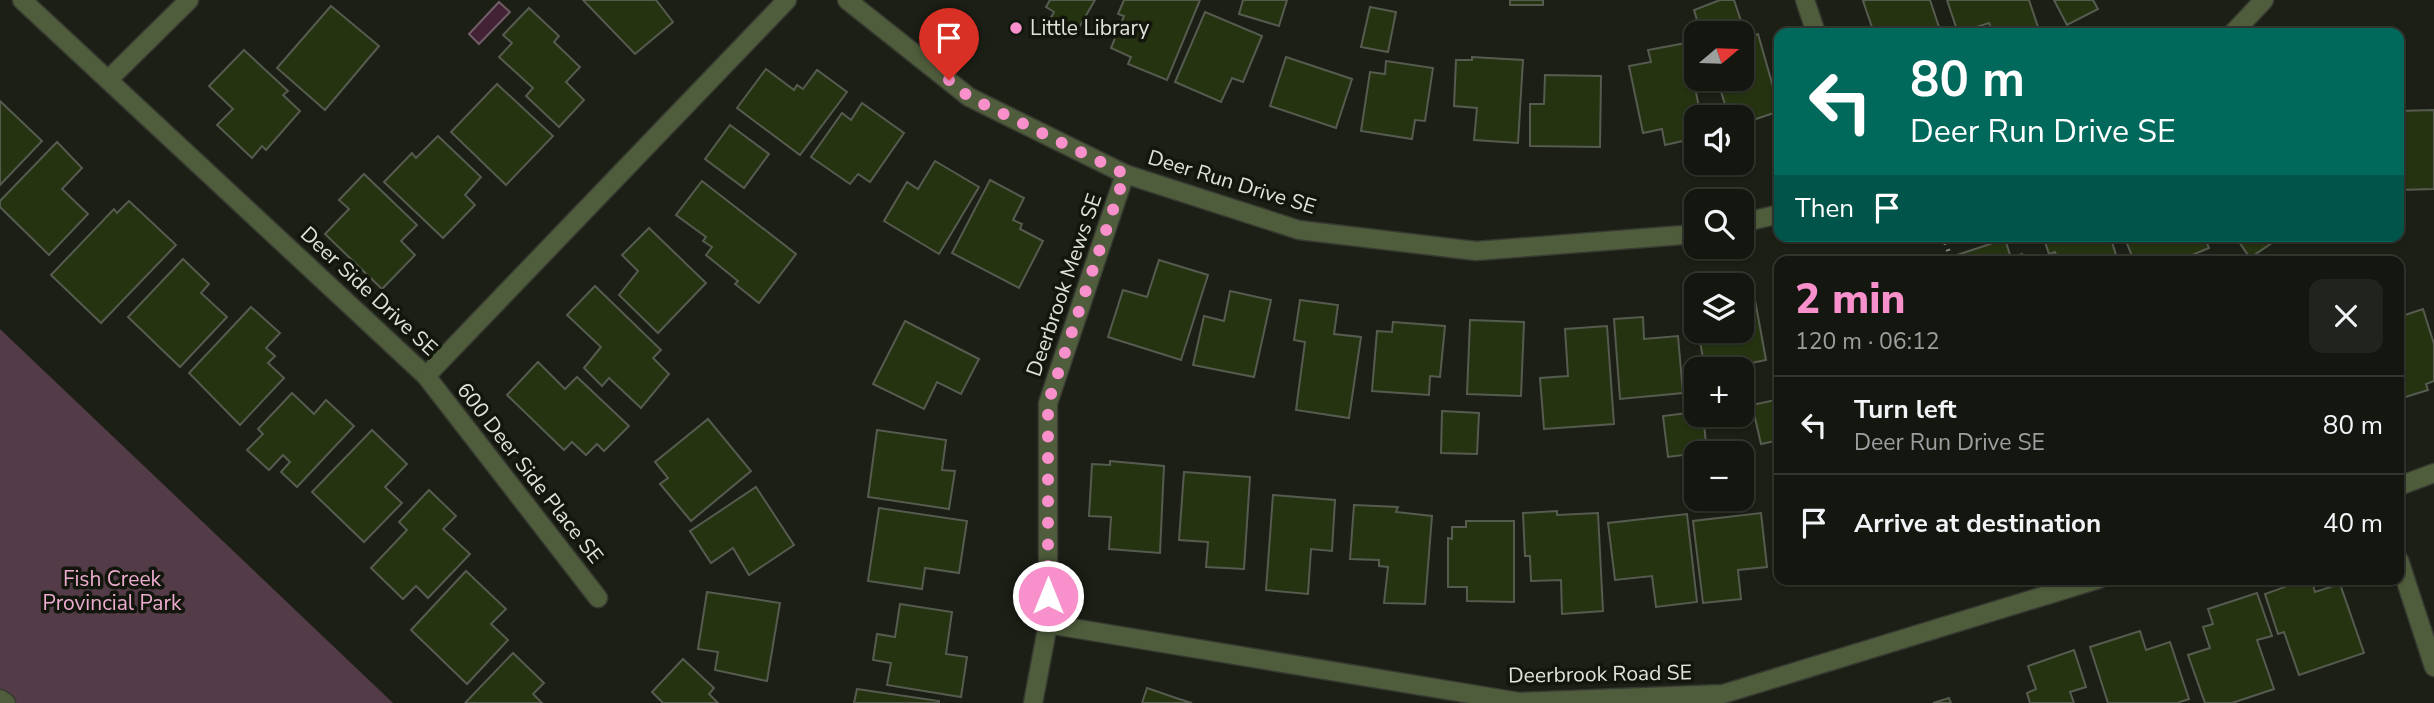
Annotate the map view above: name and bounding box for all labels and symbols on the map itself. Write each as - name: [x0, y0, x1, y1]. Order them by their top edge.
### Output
- pin: [919, 8, 979, 80]
- place label: Little Library: [1030, 14, 1150, 42]
- marker: Little Library: [1008, 20, 1024, 36]
- north arrow: [1684, 21, 1754, 91]
- street label: Deer Run Drive SE: [1145, 143, 1319, 221]
- street label: Deerbrook Mews SE: [1020, 190, 1108, 380]
- street label: Deer Side Drive SE: [294, 220, 444, 362]
- street label: 600 Deer Side Place SE: [450, 377, 610, 569]
- position arrow: [1011, 559, 1085, 633]
- park label: Fish Creek Provincial Park: [43, 565, 182, 617]
- street label: Deerbrook Road SE: [1508, 658, 1692, 690]

